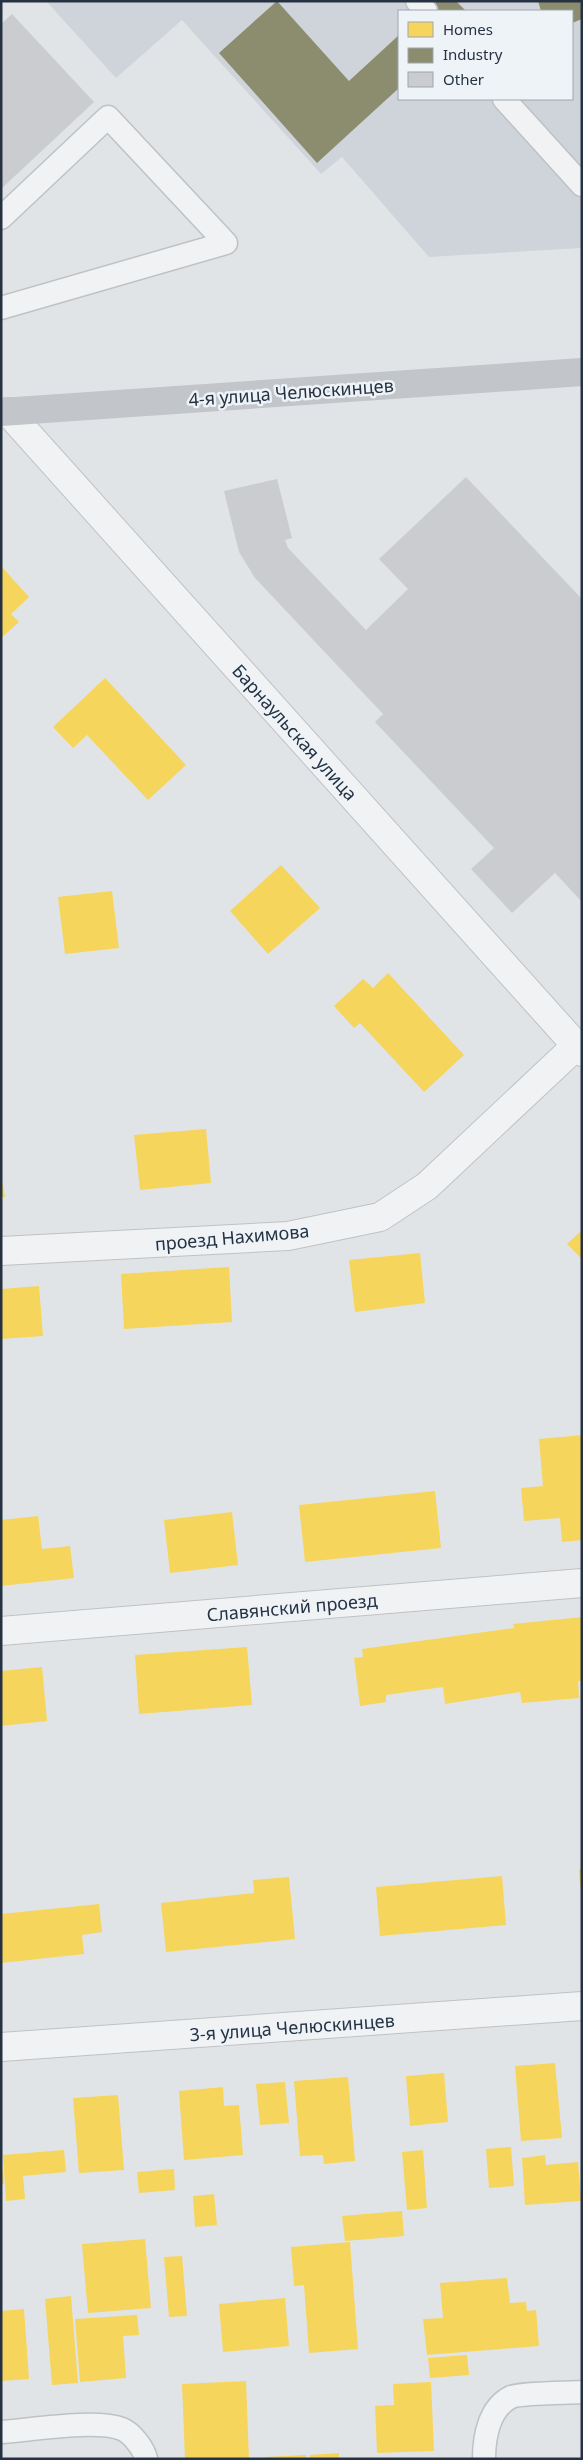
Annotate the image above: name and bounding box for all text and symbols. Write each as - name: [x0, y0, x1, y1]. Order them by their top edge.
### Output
- legend: [398, 10, 573, 100]
- text: Homes: [443, 19, 493, 39]
- text: Industry: [443, 44, 503, 64]
- text: Other: [443, 69, 484, 89]
- street label: 4-я улица Челюскинцев: [188, 373, 394, 411]
- street label: Барнаульская улица: [227, 659, 363, 805]
- street label: проезд Нахимова: [154, 1218, 310, 1256]
- street label: Славянский проезд: [206, 1588, 378, 1626]
- street label: 3-я улица Челюскинцев: [189, 2008, 395, 2046]

